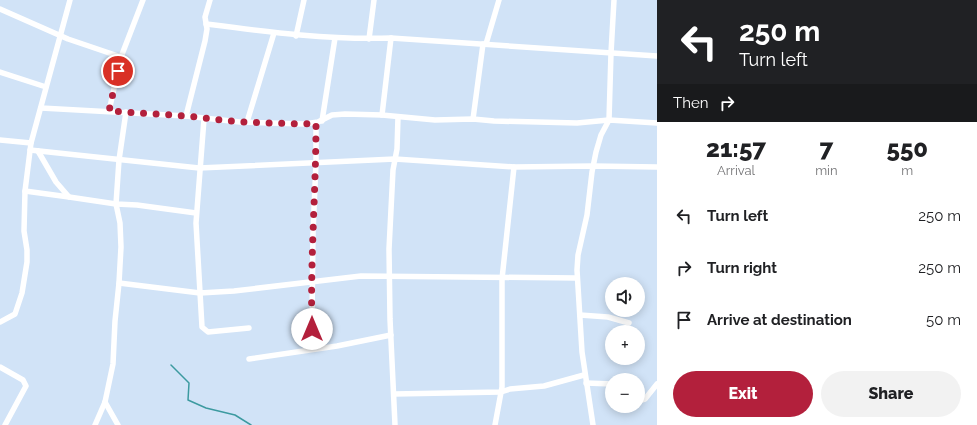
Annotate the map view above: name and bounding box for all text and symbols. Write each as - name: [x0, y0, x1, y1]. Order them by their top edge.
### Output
- text: 250 m: [739, 15, 820, 48]
- icon: left: [673, 16, 725, 68]
- text: Turn left: [739, 49, 808, 70]
- pin: [101, 54, 135, 88]
- icon: arrive: [107, 60, 129, 82]
- icon: right: [716, 92, 738, 114]
- text: Then: [673, 94, 708, 112]
- text: 21:57: [706, 134, 766, 163]
- text: 7: [819, 134, 833, 163]
- text: 550: [886, 134, 928, 163]
- text: Arrival: [717, 163, 755, 178]
- text: min: [815, 163, 838, 178]
- text: m: [901, 163, 913, 178]
- icon: left: [673, 205, 695, 227]
- text: Turn left: [707, 207, 768, 225]
- text: 250 m: [918, 207, 961, 225]
- icon: right: [673, 257, 695, 279]
- text: Turn right: [707, 259, 777, 277]
- text: 250 m: [918, 259, 961, 277]
- map controls: [605, 277, 645, 413]
- button: sound: [605, 277, 645, 317]
- position arrow: [291, 308, 333, 350]
- icon: arrive: [673, 309, 695, 331]
- text: Arrive at destination: [707, 311, 852, 329]
- text: 50 m: [926, 311, 961, 329]
- button: +: [605, 325, 645, 365]
- button: Exit: [673, 371, 813, 417]
- button: Share: [821, 371, 961, 417]
- button: −: [605, 373, 645, 413]

